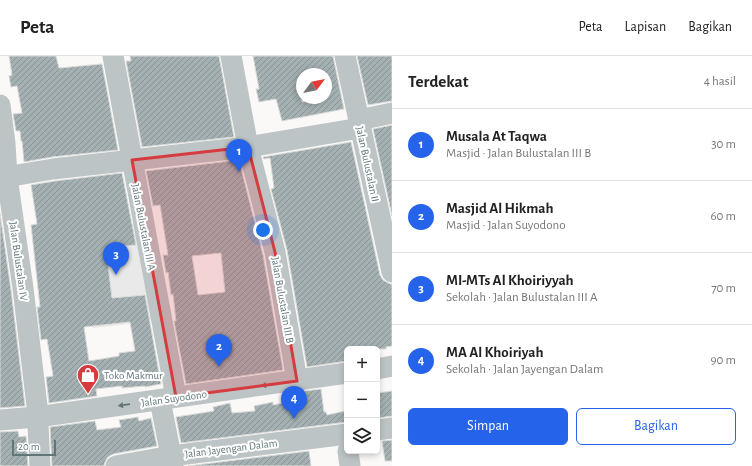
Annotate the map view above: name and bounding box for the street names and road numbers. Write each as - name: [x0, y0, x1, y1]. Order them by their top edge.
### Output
- street label: Jalan Bulustalan II: [354, 125, 381, 203]
- street label: Jalan Bulustalan III A: [130, 183, 157, 272]
- street label: Jalan Bulustalan IV: [7, 221, 30, 302]
- street label: Jalan Bulustalan III B: [269, 256, 296, 344]
- street label: Jalan Suyodono: [141, 388, 208, 409]
- street label: Jalan Jayengan Dalam: [184, 437, 278, 460]

